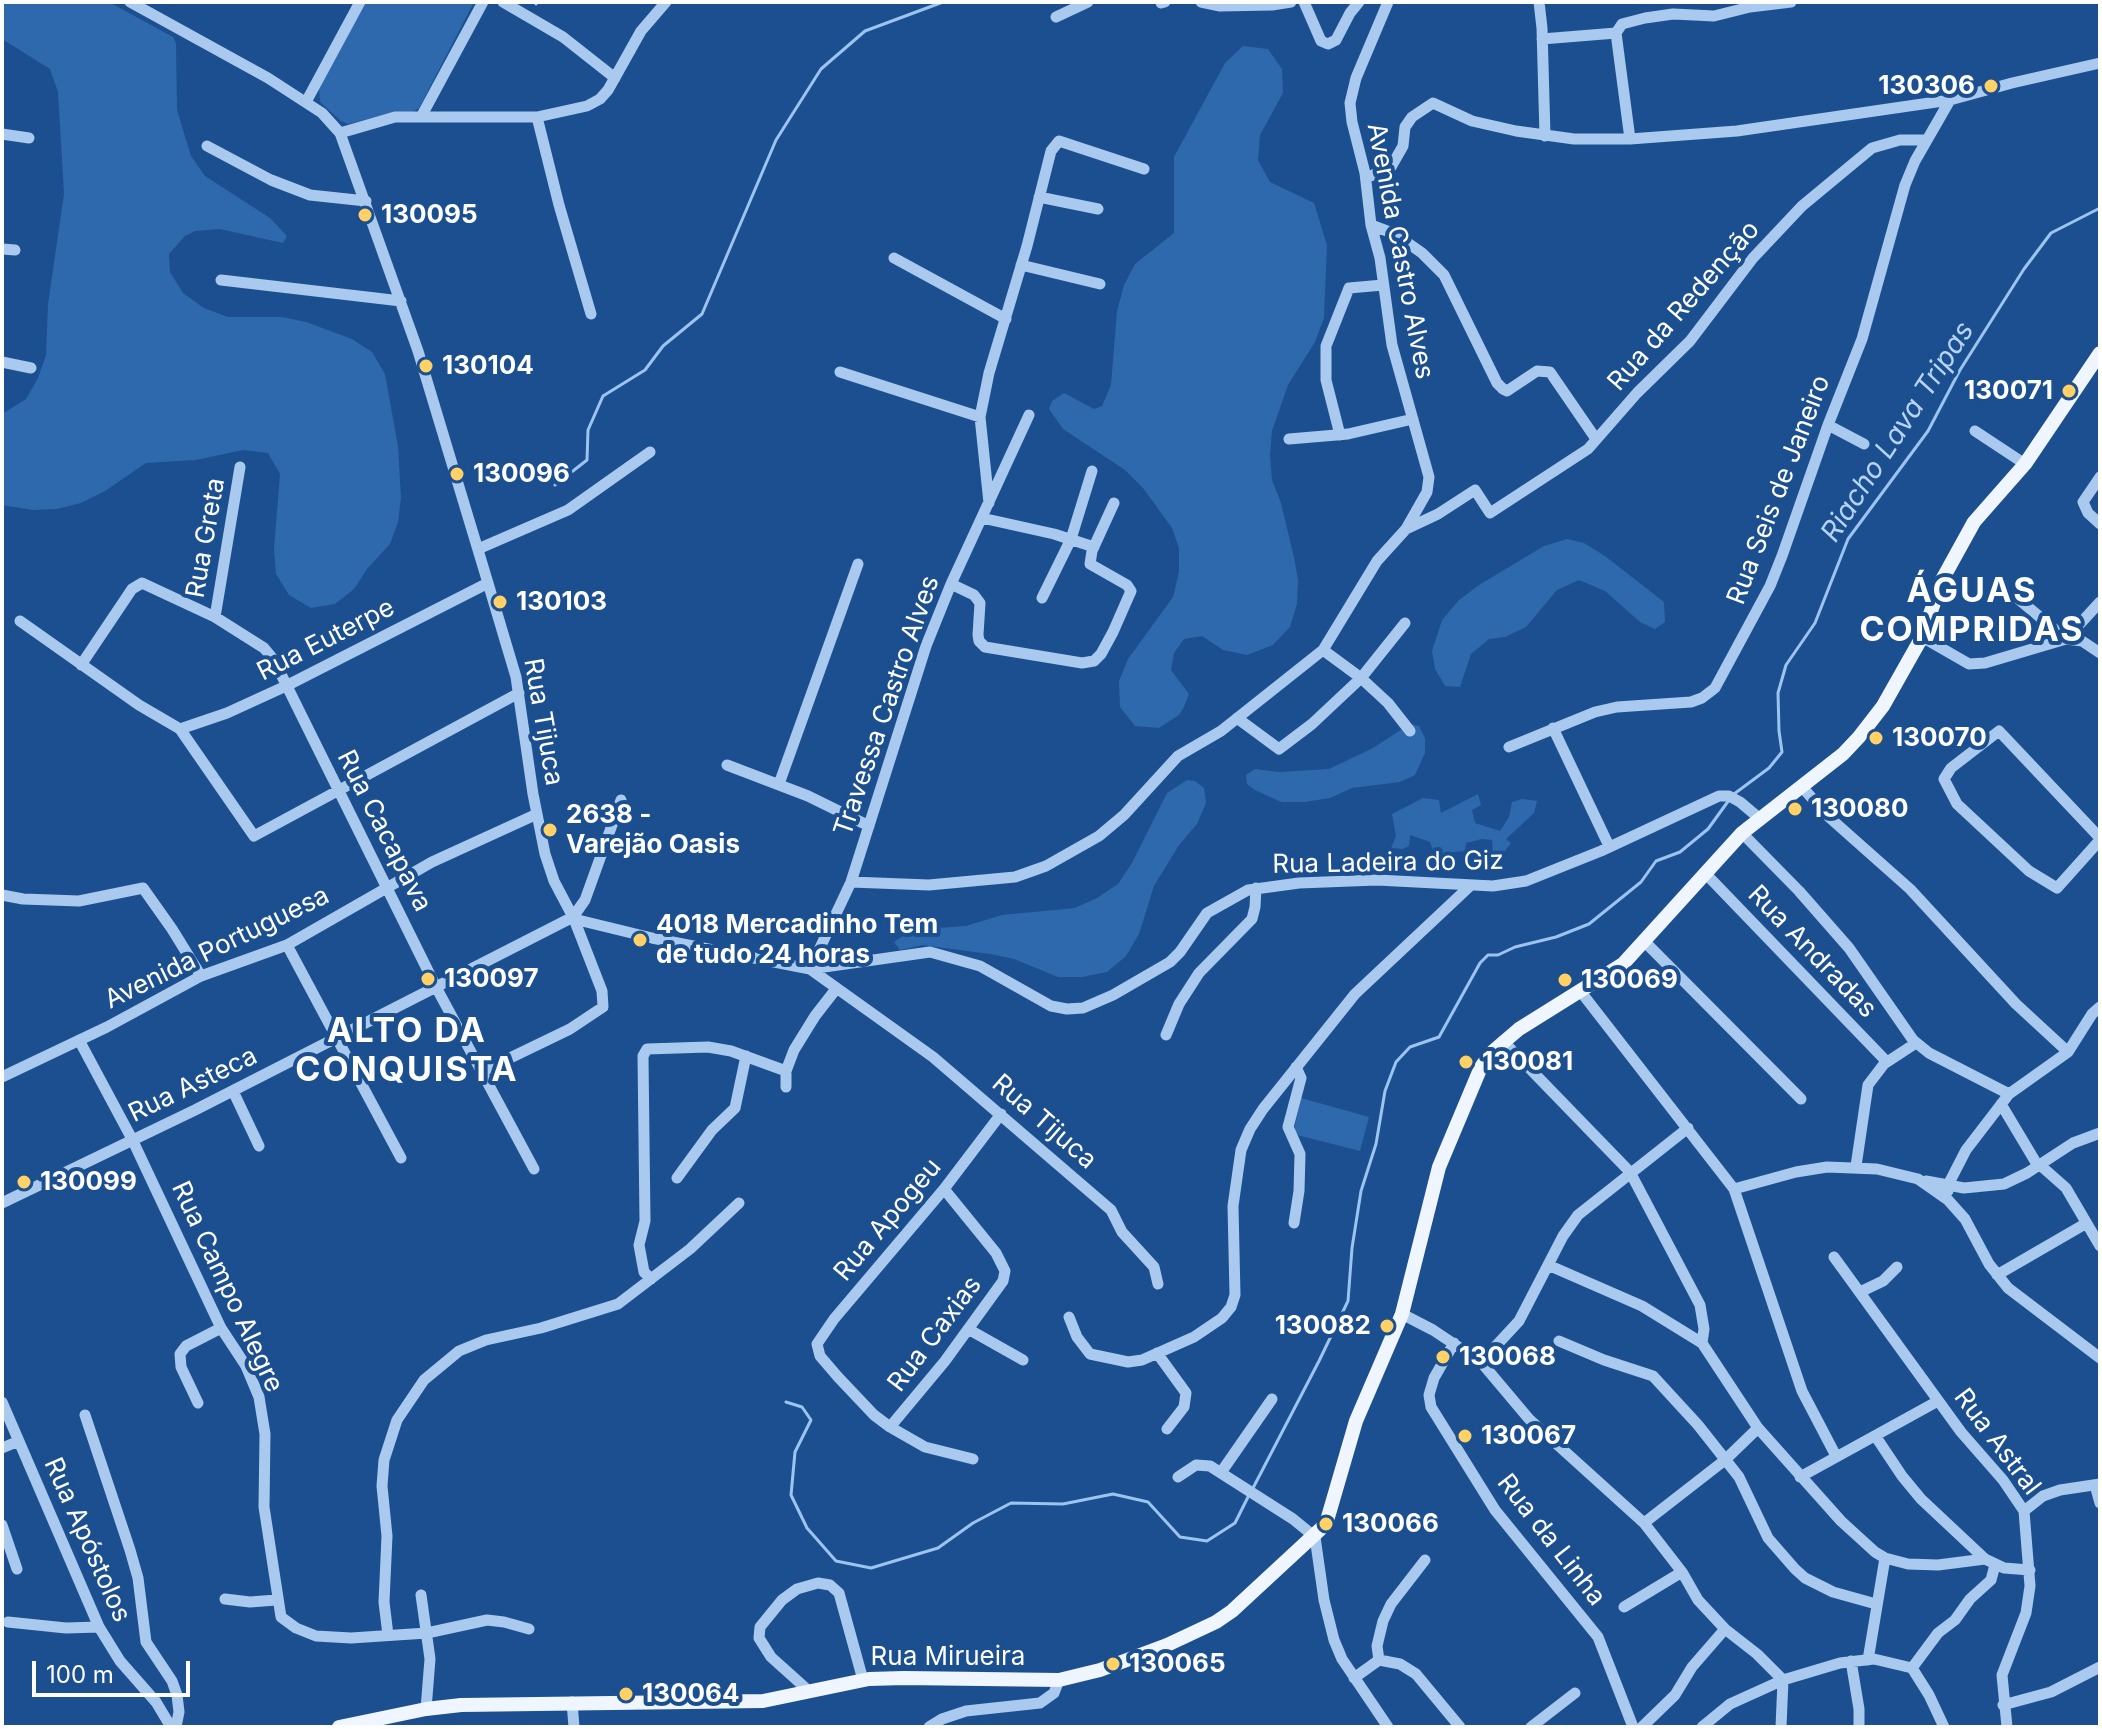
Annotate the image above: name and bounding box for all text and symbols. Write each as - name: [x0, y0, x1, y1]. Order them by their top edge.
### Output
- place label: 130306: [1878, 70, 1975, 102]
- marker: 130306: [1982, 77, 2000, 95]
- street label: Avenida Castro Alves: [1360, 120, 1440, 382]
- place label: 130095: [381, 199, 478, 231]
- marker: 130095: [356, 206, 374, 224]
- street label: Rua da Redenção: [1602, 215, 1766, 397]
- water label: Riacho Lava Tripas: [1814, 316, 1982, 548]
- place label: 130104: [442, 350, 534, 382]
- marker: 130104: [417, 357, 435, 375]
- street label: Rua Seis de Janeiro: [1721, 371, 1837, 609]
- place label: 130071: [1964, 375, 2053, 407]
- marker: 130071: [2060, 382, 2078, 400]
- place label: 130096: [473, 458, 570, 490]
- marker: 130096: [448, 465, 466, 483]
- street label: Rua Greta: [180, 476, 232, 600]
- street label: Travessa Castro Alves: [828, 572, 946, 840]
- district label: ÁGUAS COMPRIDAS: [1859, 572, 2085, 652]
- place label: 130103: [516, 586, 607, 618]
- street label: Rua Euterpe: [252, 592, 400, 688]
- marker: 130103: [491, 593, 509, 611]
- street label: Rua Tijuca: [516, 656, 570, 788]
- place label: 130070: [1892, 722, 1987, 754]
- marker: 130070: [1867, 729, 1885, 747]
- street label: Rua Cacapava: [330, 745, 438, 917]
- place label: 130080: [1811, 793, 1909, 825]
- place label: 2638 - Varejão Oasis: [566, 799, 740, 860]
- marker: 130080: [1786, 800, 1804, 818]
- marker: 2638 - Varejão Oasis: [541, 821, 559, 839]
- street label: Rua Ladeira do Giz: [1272, 845, 1504, 881]
- street label: Rua Andradas: [1741, 879, 1883, 1025]
- street label: Avenida Portuguesa: [100, 880, 334, 1016]
- place label: 4018 Mercadinho Tem de tudo 24 horas: [656, 909, 938, 970]
- marker: 4018 Mercadinho Tem de tudo 24 horas: [631, 931, 649, 949]
- place label: 130097: [444, 963, 539, 995]
- place label: 130069: [1581, 964, 1678, 996]
- marker: 130097: [419, 970, 437, 988]
- marker: 130069: [1556, 971, 1574, 989]
- district label: ALTO DA CONQUISTA: [295, 1012, 519, 1092]
- street label: Rua Asteca: [124, 1041, 262, 1129]
- place label: 130081: [1482, 1046, 1573, 1078]
- marker: 130081: [1457, 1053, 1475, 1071]
- street label: Rua Tijuca: [985, 1068, 1103, 1176]
- street label: Rua Apogeu: [828, 1153, 948, 1287]
- place label: 130099: [40, 1166, 137, 1198]
- marker: 130099: [15, 1173, 33, 1191]
- street label: Rua Campo Alegre: [164, 1177, 290, 1397]
- street label: Rua Caxias: [881, 1270, 989, 1398]
- place label: 130082: [1275, 1310, 1371, 1342]
- marker: 130082: [1378, 1317, 1396, 1335]
- place label: 130068: [1459, 1341, 1556, 1373]
- marker: 130068: [1434, 1348, 1452, 1366]
- street label: Rua Astral: [1947, 1383, 2047, 1501]
- place label: 130067: [1481, 1420, 1576, 1452]
- marker: 130067: [1456, 1427, 1474, 1445]
- street label: Rua Apóstolos: [37, 1453, 137, 1627]
- street label: Rua da Linha: [1490, 1468, 1612, 1612]
- place label: 130066: [1342, 1508, 1439, 1540]
- marker: 130066: [1317, 1515, 1335, 1533]
- street label: Rua Mirueira: [871, 1641, 1025, 1673]
- scale bar: [36, 1645, 194, 1695]
- place label: 130065: [1129, 1648, 1226, 1680]
- marker: 130065: [1104, 1655, 1122, 1673]
- text: 100 m: [46, 1660, 114, 1689]
- place label: 130064: [642, 1678, 740, 1710]
- marker: 130064: [617, 1685, 635, 1703]

